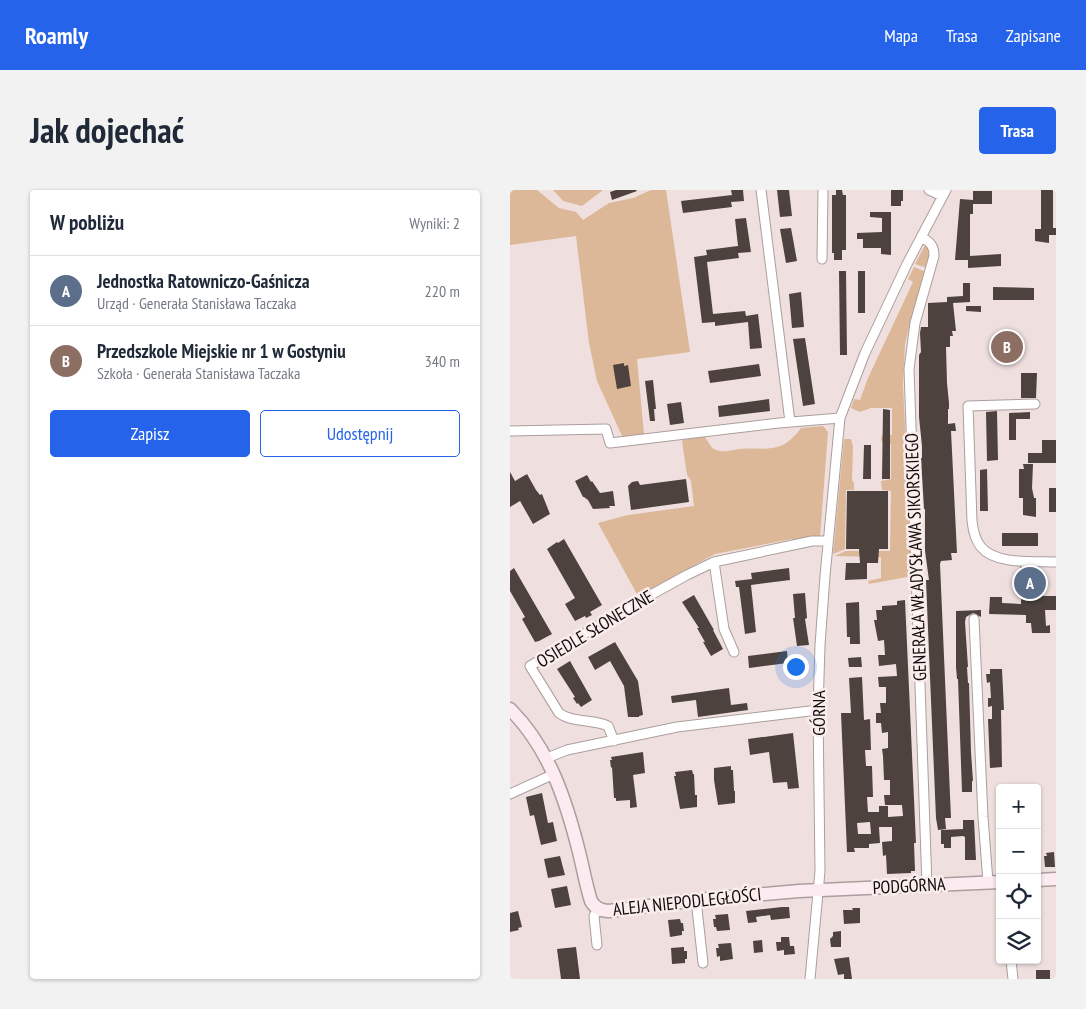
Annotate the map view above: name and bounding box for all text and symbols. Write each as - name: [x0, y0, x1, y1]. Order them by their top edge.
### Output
- text: Roamly: [25, 20, 88, 51]
- text: Mapa: [884, 24, 918, 47]
- text: Trasa: [946, 24, 978, 47]
- text: Zapisane: [1006, 24, 1061, 47]
- text: Jak dojechać: [30, 107, 184, 153]
- button: Trasa: [979, 107, 1056, 154]
- text: W pobliżu: [50, 209, 124, 236]
- text: Wyniki: 2: [409, 213, 460, 233]
- text: Jednostka Ratowniczo-Gaśnicza: [97, 269, 310, 293]
- text: A: [62, 281, 70, 301]
- text: 220 m: [425, 281, 460, 301]
- text: Urząd · Generała Stanisława Taczaka: [97, 293, 296, 313]
- pin: B: [991, 328, 1023, 366]
- text: Przedszkole Miejskie nr 1 w Gostyniu: [97, 339, 346, 363]
- text: B: [62, 351, 70, 371]
- text: 340 m: [425, 351, 460, 371]
- text: Szkoła · Generała Stanisława Taczaka: [97, 363, 300, 383]
- button: Zapisz: [50, 410, 250, 457]
- button: Udostępnij: [260, 410, 460, 457]
- street label: GENERAŁA WŁADYSŁAWA SIKORSKIEGO: [900, 433, 931, 681]
- pin: A: [1014, 564, 1046, 602]
- street label: OSIEDLE SŁONECZNE: [532, 585, 657, 673]
- your location: [783, 654, 809, 680]
- street label: GÓRNA: [807, 690, 830, 736]
- map controls: [996, 784, 1041, 964]
- button: +: [996, 784, 1041, 829]
- button: −: [996, 829, 1041, 874]
- street label: PODGÓRNA: [872, 872, 946, 899]
- button: locate: [996, 874, 1041, 919]
- street label: ALEJA NIEPODLEGŁOŚCI: [612, 882, 762, 921]
- button: layers: [996, 919, 1041, 964]

